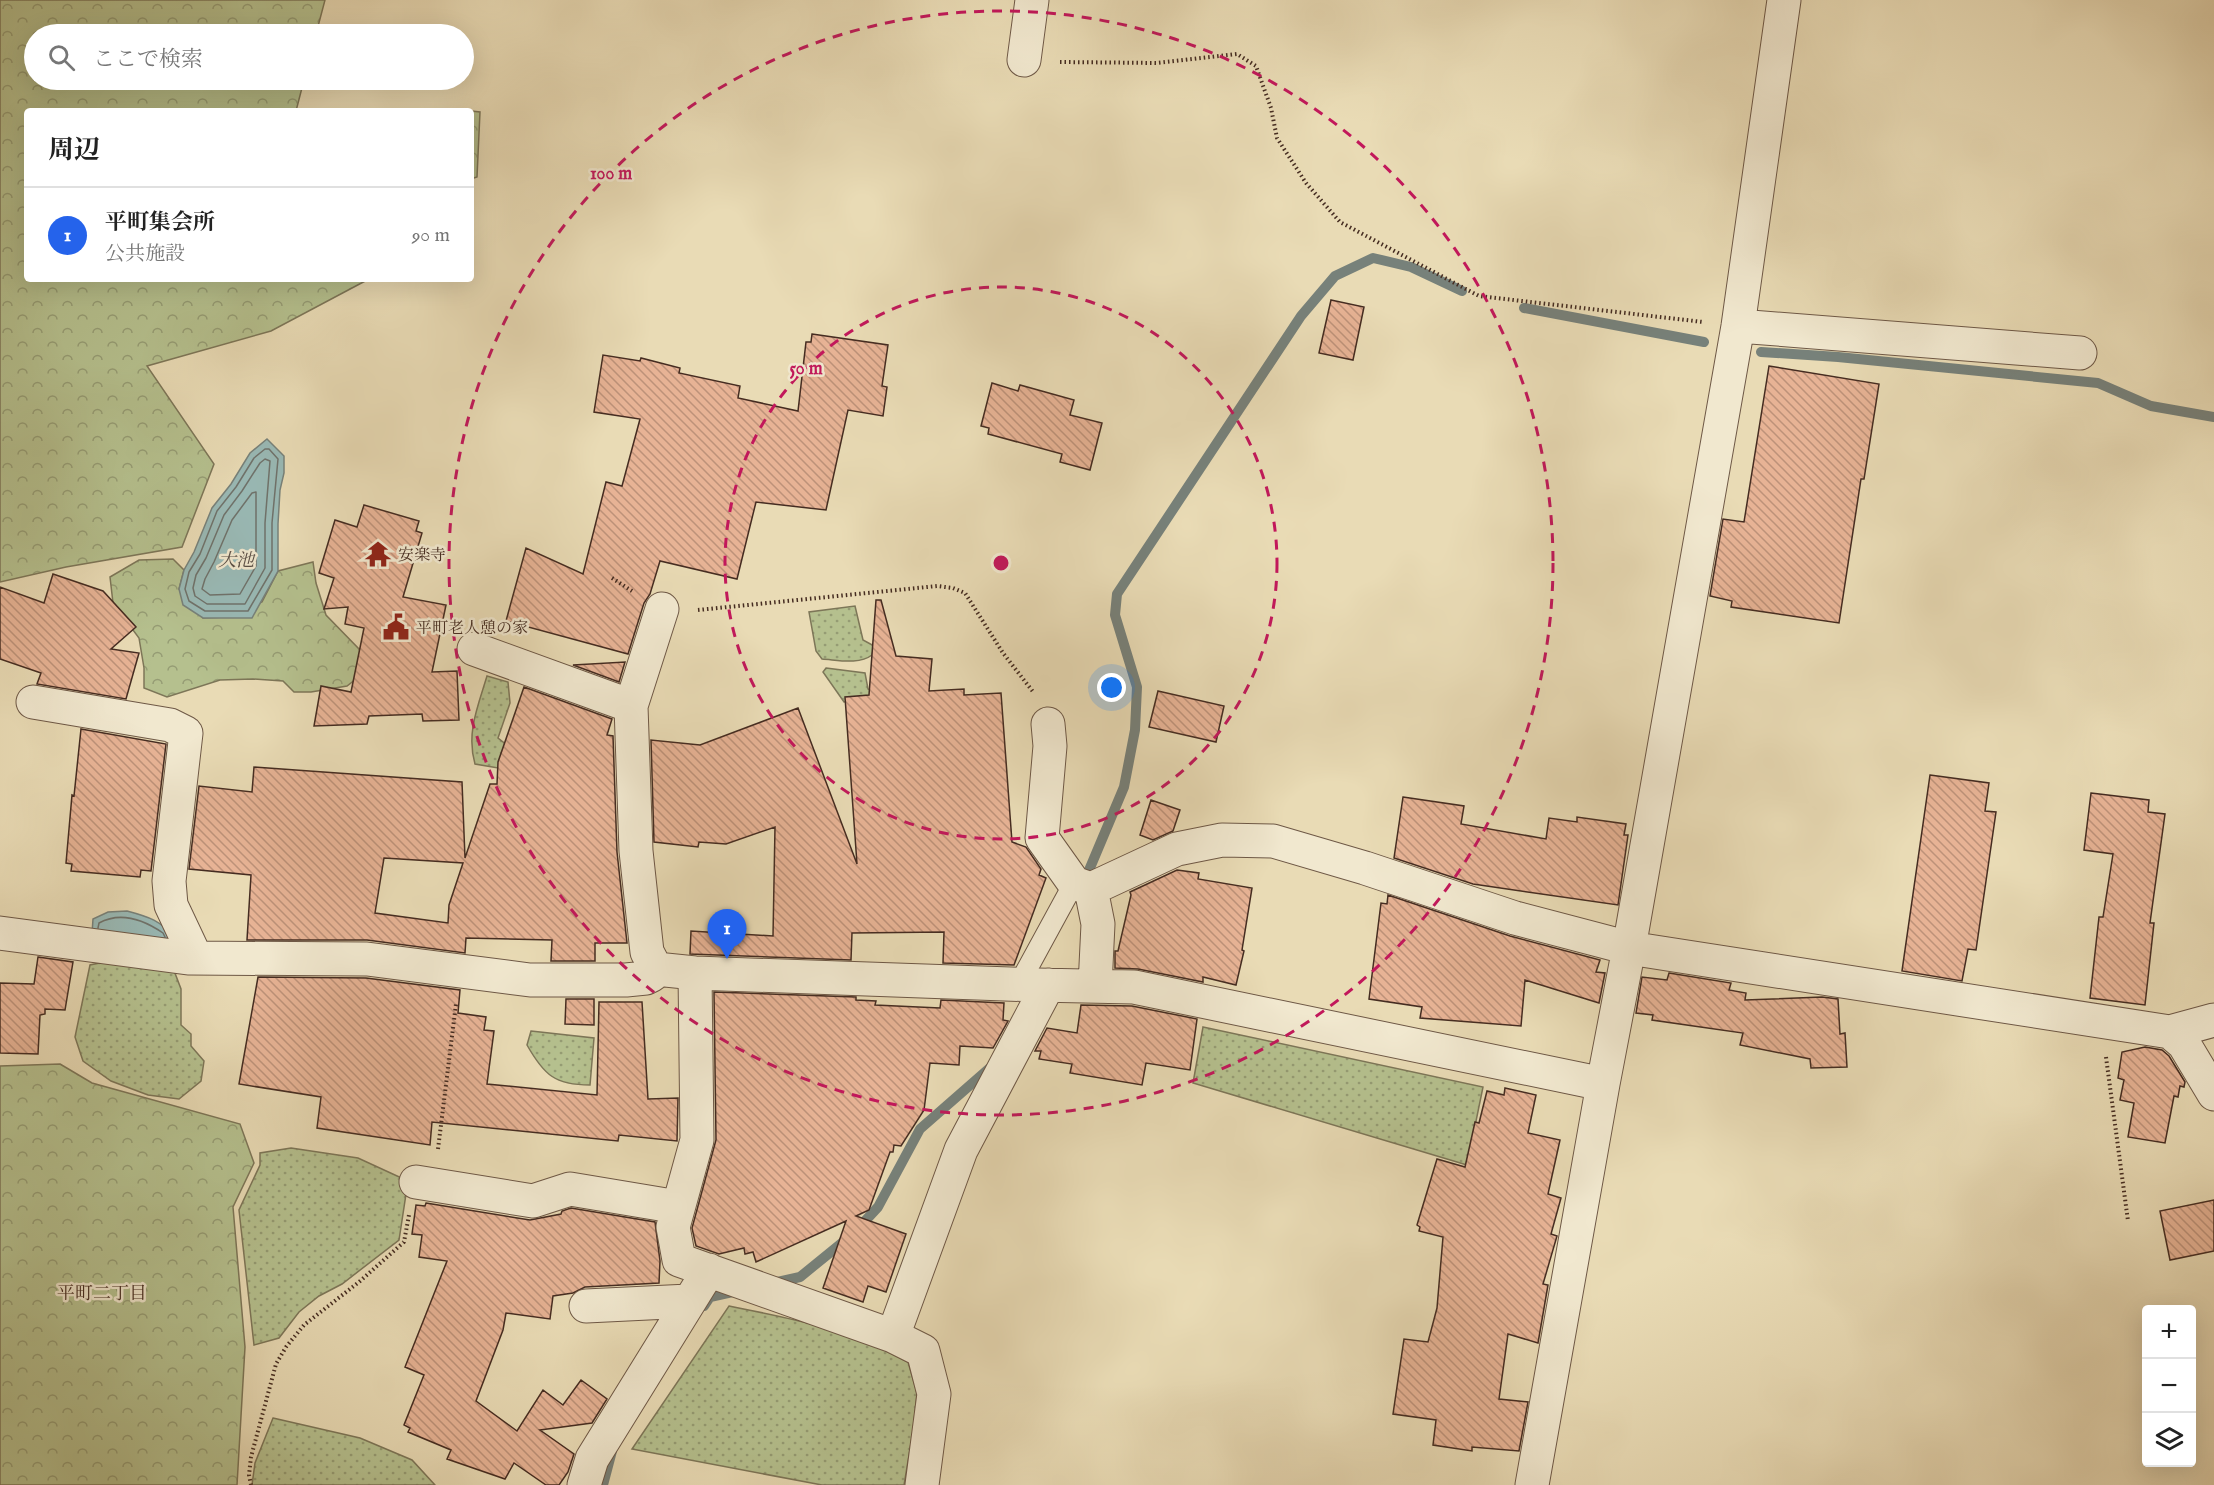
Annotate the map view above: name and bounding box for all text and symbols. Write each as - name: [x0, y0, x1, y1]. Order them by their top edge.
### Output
- search box: [24, 24, 474, 90]
- icon: search: [45, 41, 78, 74]
- text: ここで検索: [93, 46, 203, 74]
- text: 周辺: [48, 134, 100, 167]
- text: 100 m: [590, 163, 632, 186]
- text: 平町集会所: [105, 209, 215, 237]
- text: 1: [64, 223, 71, 248]
- text: 90 m: [412, 223, 450, 248]
- text: 公共施設: [105, 242, 185, 267]
- text: 50 m: [789, 358, 823, 381]
- temple icon: 安楽寺: [363, 539, 393, 569]
- place label: 安楽寺: [398, 546, 446, 566]
- water label: 大池: [218, 550, 256, 573]
- centre of rings: [991, 553, 1011, 573]
- public building icon: 平町老人憩の家: [381, 612, 411, 642]
- place label: 平町老人憩の家: [416, 619, 528, 639]
- your location: [1097, 673, 1126, 702]
- pin: 1: [708, 910, 746, 959]
- district label: 平町二丁目: [57, 1283, 147, 1306]
- map controls: [2142, 1305, 2196, 1467]
- button: +: [2142, 1305, 2196, 1359]
- button: −: [2142, 1359, 2196, 1413]
- button: layers: [2142, 1413, 2196, 1467]

